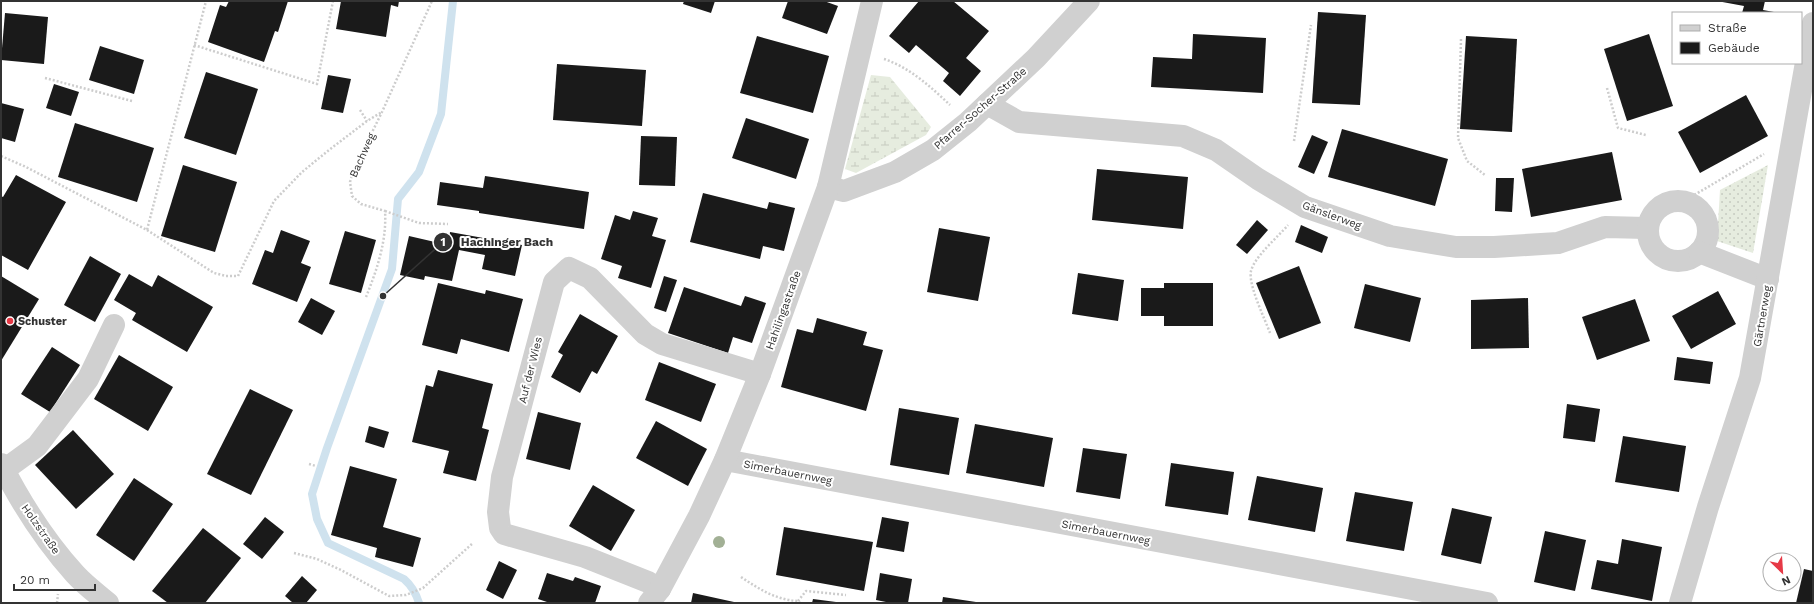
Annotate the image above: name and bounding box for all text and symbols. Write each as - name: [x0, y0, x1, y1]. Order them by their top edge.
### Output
- legend: [1672, 12, 1802, 64]
- text: Straße: [1708, 21, 1747, 35]
- text: Gebäude: [1708, 41, 1760, 55]
- street label: Pfarrer-Socher-Straße: [931, 65, 1029, 152]
- street label: Bachweg: [347, 131, 378, 180]
- street label: Gänslerweg: [1300, 199, 1363, 232]
- callout: Hachinger Bach: [433, 230, 561, 254]
- text: 1: [440, 235, 446, 249]
- text: Hachinger Bach: [461, 235, 553, 249]
- street label: Hahilingastraße: [763, 269, 804, 352]
- street label: Gärtnerweg: [1751, 284, 1774, 348]
- place label: Schuster: [18, 315, 67, 328]
- marker: Schuster: [5, 316, 15, 326]
- street label: Auf der Wies: [516, 335, 545, 405]
- street label: Simerbauernweg: [743, 458, 833, 487]
- street label: Holzstraße: [19, 502, 63, 557]
- street label: Simerbauernweg: [1061, 518, 1151, 547]
- north arrow: [1762, 552, 1802, 592]
- scale bar: [14, 566, 95, 592]
- text: 20 m: [20, 573, 50, 587]
- text: N: [1780, 573, 1792, 588]

